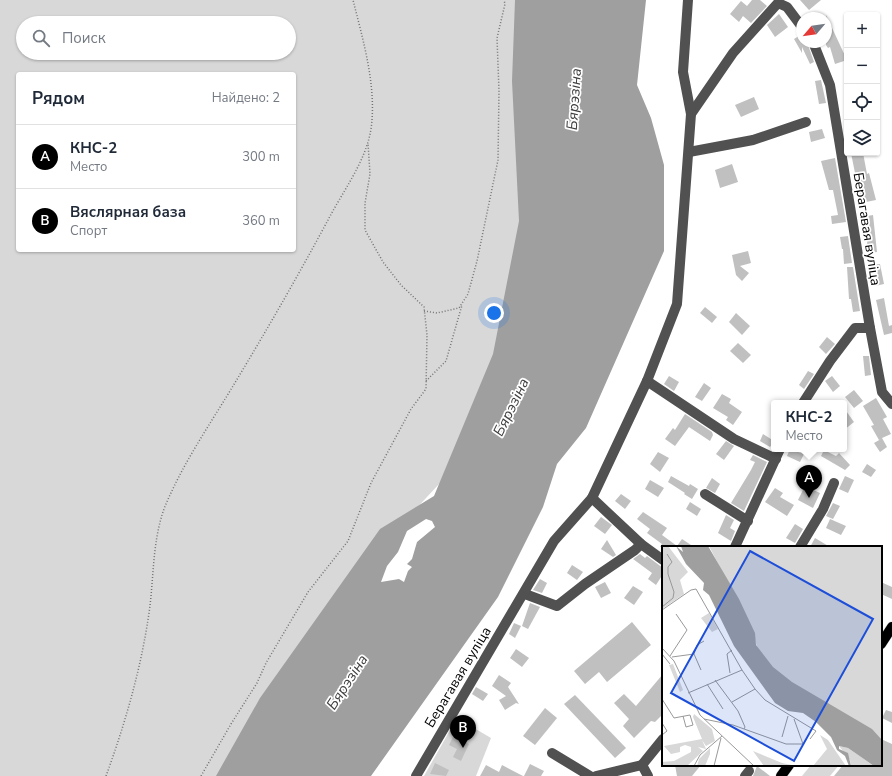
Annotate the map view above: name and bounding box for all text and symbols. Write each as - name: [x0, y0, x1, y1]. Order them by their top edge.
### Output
- north arrow: [796, 12, 832, 48]
- map controls: [844, 12, 880, 156]
- button: +: [844, 12, 880, 48]
- search box: [16, 16, 296, 60]
- icon: search: [30, 27, 52, 49]
- text: Поиск: [62, 28, 106, 48]
- button: −: [844, 48, 880, 84]
- water label: Бярэзіна: [562, 67, 586, 131]
- button: locate: [844, 84, 880, 120]
- text: Рядом: [32, 87, 85, 110]
- text: Найдено: 2: [212, 89, 280, 107]
- button: layers: [844, 120, 880, 156]
- text: КНС-2: [70, 138, 117, 158]
- text: A: [40, 148, 50, 166]
- text: 300 m: [242, 148, 280, 166]
- text: Место: [70, 158, 107, 176]
- street label: Берагавая вуліца: [849, 171, 885, 287]
- text: Вяслярная база: [70, 202, 186, 222]
- text: B: [41, 212, 49, 230]
- text: 360 m: [242, 212, 280, 230]
- text: Спорт: [70, 222, 107, 240]
- your location: [484, 303, 504, 323]
- water label: Бярэзіна: [488, 375, 534, 439]
- popup: [771, 400, 847, 452]
- text: КНС-2: [785, 407, 833, 427]
- text: Место: [785, 427, 823, 445]
- pin: A: [796, 465, 822, 498]
- inset map: [662, 546, 882, 766]
- street label: Берагавая вуліца: [420, 623, 496, 731]
- water label: Бярэзіна: [322, 650, 372, 714]
- pin: B: [450, 715, 476, 748]

